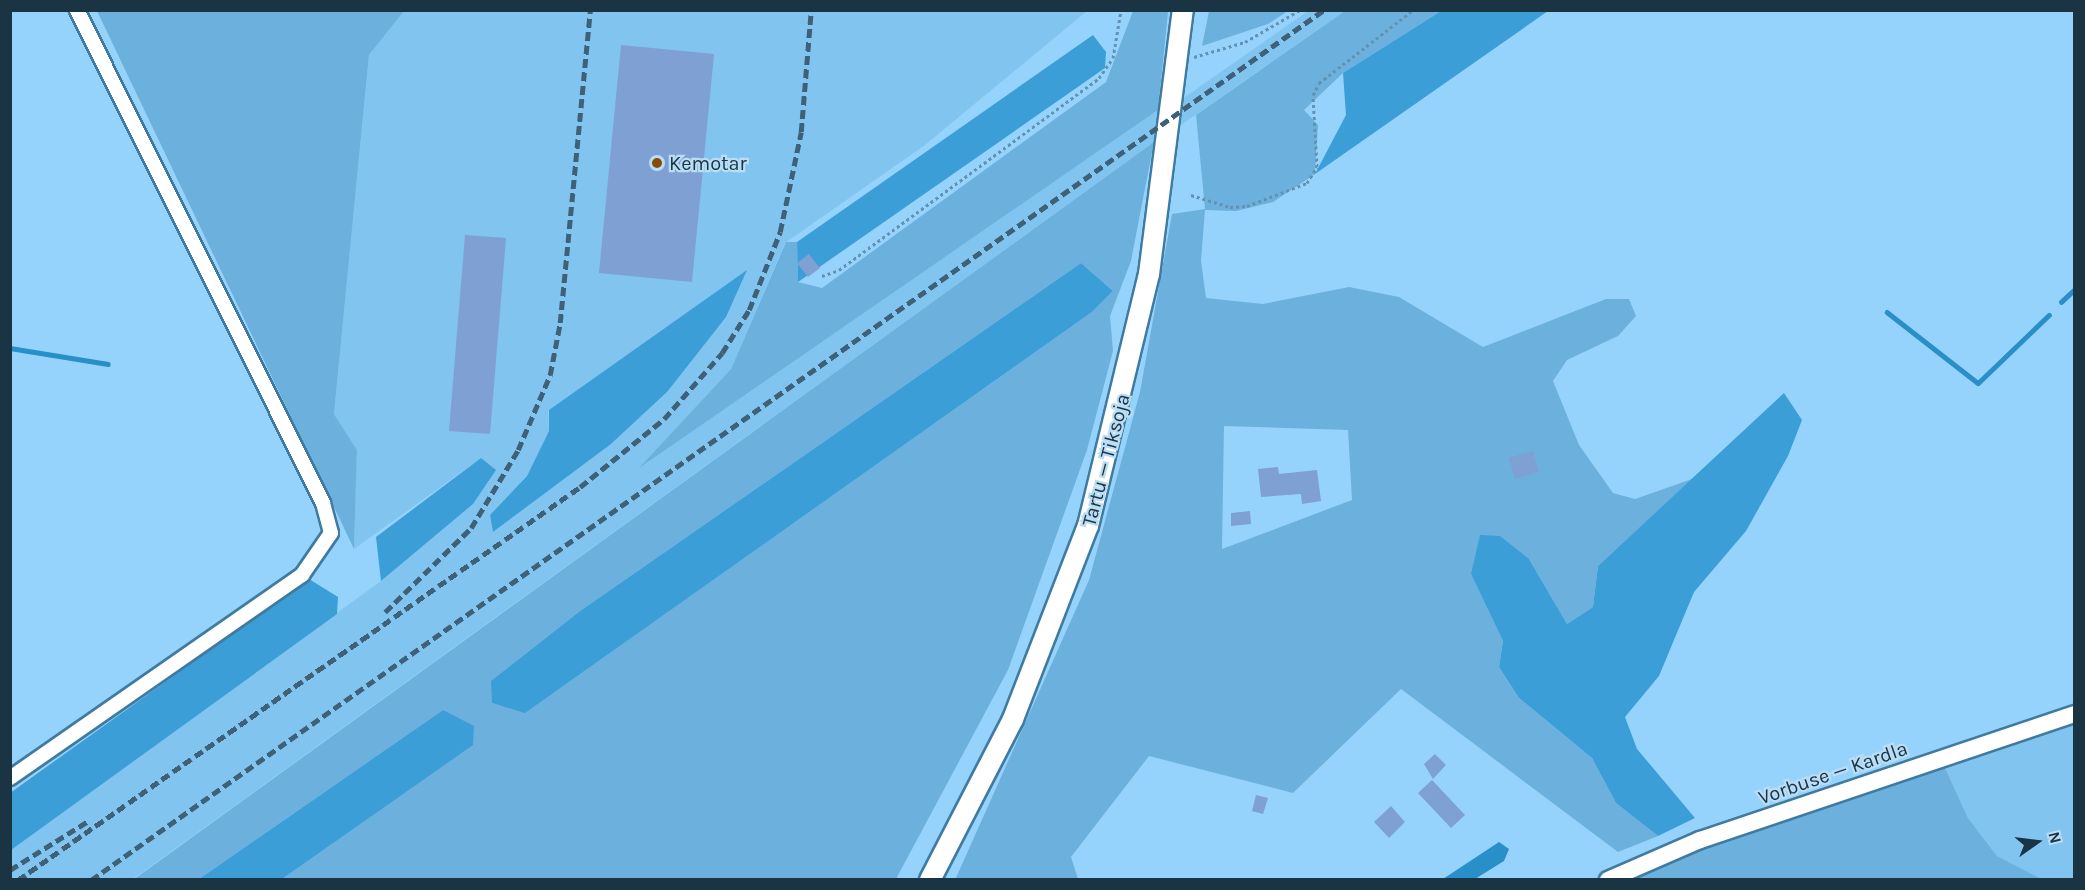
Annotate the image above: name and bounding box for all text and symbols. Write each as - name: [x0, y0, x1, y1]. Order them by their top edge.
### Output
- place label: Kemotar: [669, 151, 747, 175]
- marker: Kemotar: [650, 156, 664, 170]
- street label: Tartu — Tiksoja: [1077, 391, 1135, 529]
- street label: Vorbuse — Kardla: [1755, 736, 1911, 810]
- north arrow: [2007, 812, 2067, 872]
- text: N: [2044, 830, 2066, 845]

